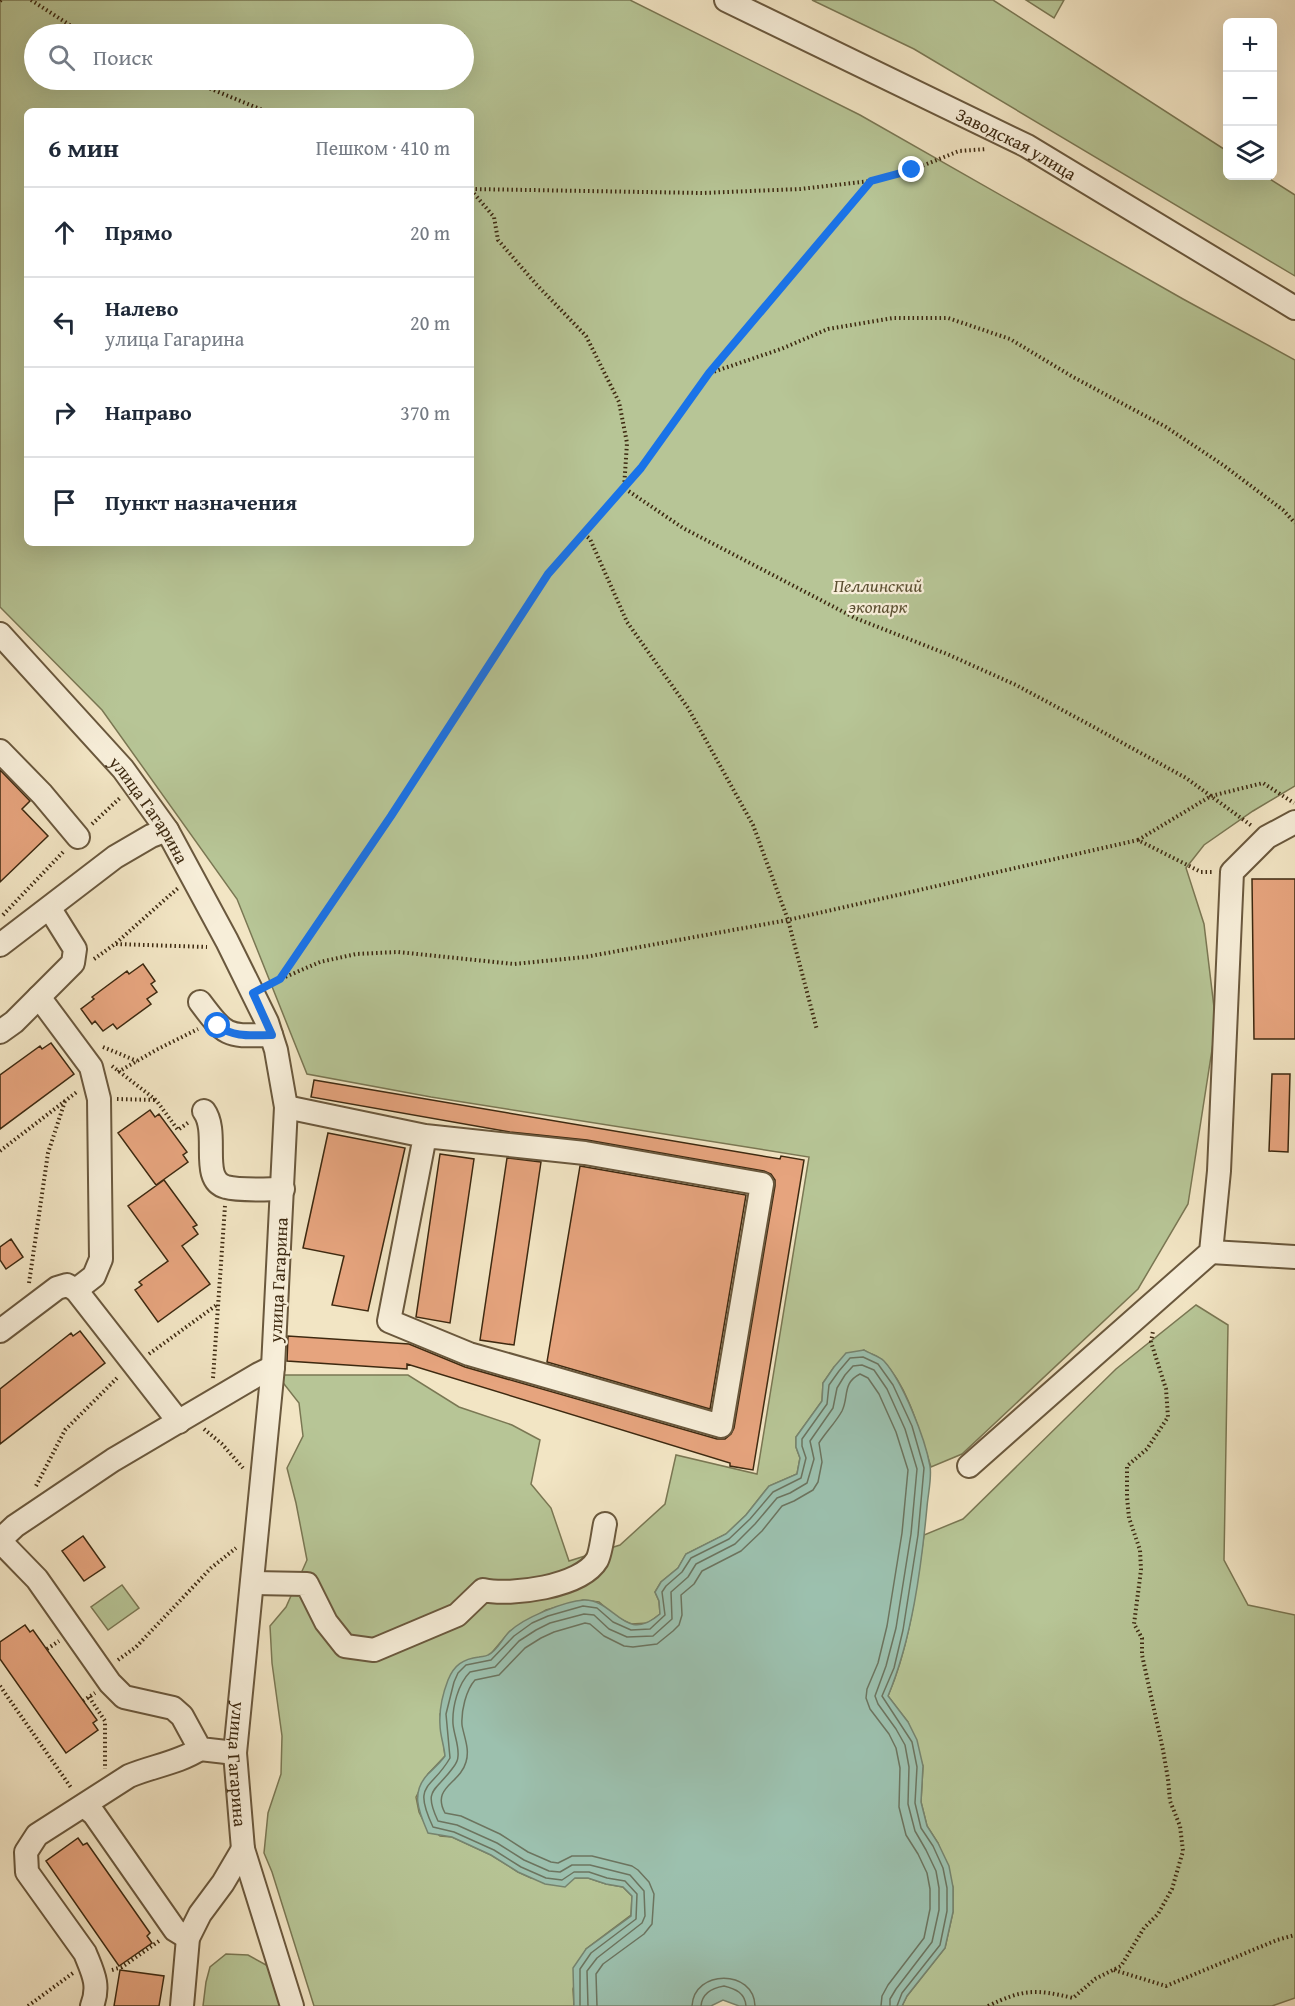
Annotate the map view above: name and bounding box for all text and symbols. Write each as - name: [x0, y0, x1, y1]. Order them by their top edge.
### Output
- map controls: [1223, 18, 1277, 180]
- button: +: [1223, 18, 1277, 72]
- search box: [24, 24, 474, 90]
- icon: search: [45, 41, 78, 74]
- text: Поиск: [93, 41, 153, 73]
- button: −: [1223, 72, 1277, 126]
- street label: Заводская улица: [952, 100, 1082, 187]
- button: layers: [1223, 126, 1277, 180]
- text: 6 мин: [48, 128, 119, 167]
- text: Пешком · 410 m: [316, 133, 450, 162]
- route end: [898, 156, 924, 182]
- icon: ahead: [48, 216, 81, 249]
- text: Прямо: [105, 216, 172, 248]
- text: 20 m: [410, 218, 450, 247]
- text: Налево: [105, 292, 178, 324]
- icon: left: [48, 306, 81, 339]
- text: 20 m: [410, 308, 450, 337]
- text: улица Гагарина: [105, 324, 244, 353]
- icon: right: [48, 396, 81, 429]
- text: Направо: [105, 396, 192, 428]
- text: 370 m: [400, 398, 450, 427]
- icon: arrive: [48, 486, 81, 519]
- text: Пункт назначения: [105, 486, 297, 518]
- park label: Пеллинский экопарк: [833, 572, 923, 620]
- street label: улица Гагарина: [103, 749, 196, 868]
- route start: [204, 1012, 230, 1038]
- street label: улица Гагарина: [261, 1216, 295, 1344]
- street label: улица Гагарина: [221, 1699, 255, 1828]

